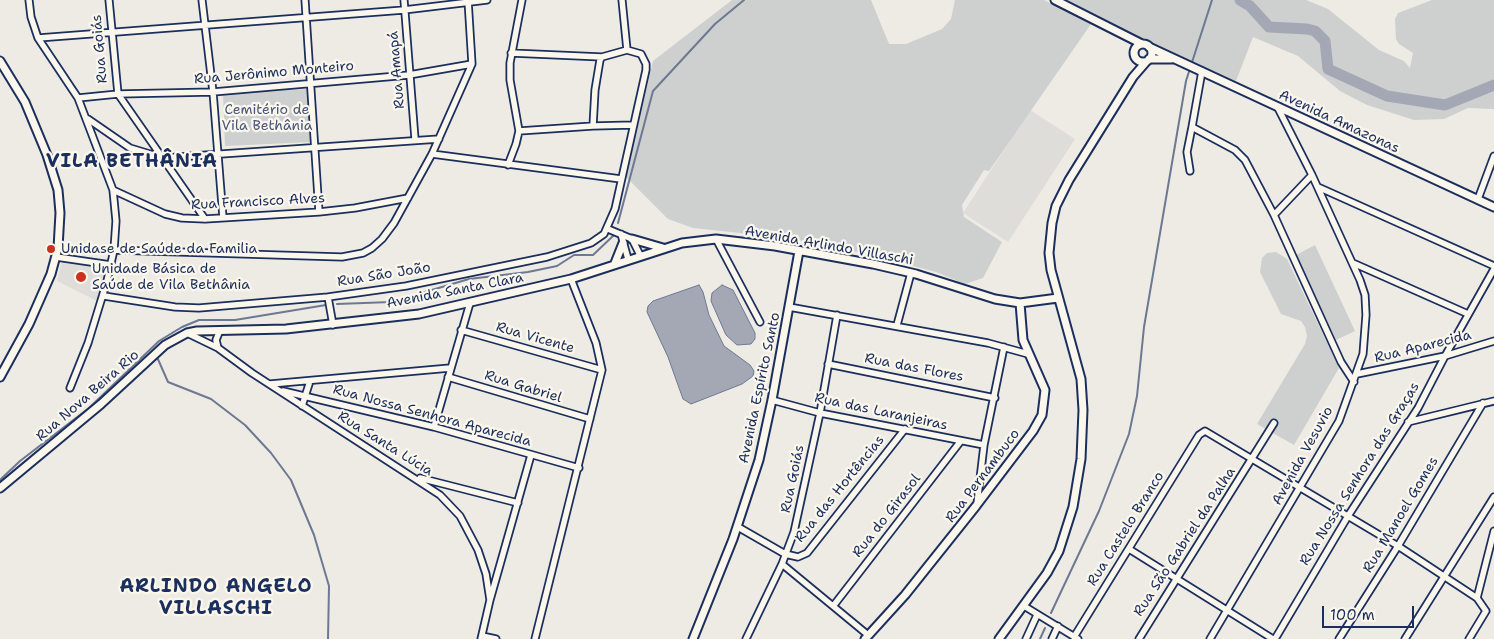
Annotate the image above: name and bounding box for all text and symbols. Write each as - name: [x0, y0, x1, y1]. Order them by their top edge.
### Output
- street label: Rua Goiás: [89, 14, 111, 84]
- street label: Rua Amapá: [385, 30, 409, 110]
- street label: Rua Jerônimo Monteiro: [193, 58, 355, 88]
- street label: Avenida Amazonas: [1276, 87, 1402, 157]
- park label: Cemitério de Vila Bethânia: [222, 102, 312, 134]
- district label: VILA BETHÂNIA: [44, 151, 220, 173]
- street label: Rua Francisco Alves: [191, 190, 325, 214]
- street label: Avenida Arlindo Villaschi: [744, 223, 914, 269]
- place label: Unidase de Saúde da Familia: [61, 241, 257, 257]
- marker: Unidase de Saúde da Familia: [45, 243, 57, 255]
- street label: Rua São João: [336, 259, 432, 291]
- place label: Unidade Básica de Saúde de Vila Bethânia: [92, 261, 250, 294]
- street label: Avenida Santa Clara: [385, 269, 525, 313]
- marker: Unidade Básica de Saúde de Vila Bethânia: [74, 270, 88, 284]
- street label: Avenida Espírito Santo: [736, 311, 784, 465]
- street label: Rua Vicente: [494, 319, 576, 357]
- street label: Rua Aparecida: [1373, 327, 1473, 367]
- street label: Rua Nova Beira Rio: [33, 347, 143, 445]
- street label: Rua das Flores: [863, 350, 965, 386]
- street label: Rua Gabriel: [482, 367, 564, 407]
- street label: Rua Nossa Senhora das Graças: [1296, 379, 1424, 569]
- street label: Rua Nossa Senhora Aparecida: [331, 381, 533, 451]
- street label: Rua das Laranjeiras: [813, 390, 949, 434]
- street label: Avenida Vesuvio: [1269, 404, 1337, 508]
- street label: Rua Santa Lúcia: [334, 408, 436, 480]
- street label: Rua Pernambuco: [942, 426, 1024, 526]
- street label: Rua das Hortências: [792, 432, 888, 546]
- street label: Rua Goiás: [778, 443, 808, 515]
- street label: Rua Manoel Gomes: [1360, 454, 1442, 576]
- street label: Rua São Gabriel da Palha: [1130, 464, 1240, 620]
- street label: Rua Castelo Branco: [1084, 469, 1168, 589]
- street label: Rua do Girasol: [849, 471, 925, 561]
- district label: ARLINDO ANGELO VILLASCHI: [118, 576, 314, 620]
- scale bar: [1324, 596, 1416, 628]
- text: 100 m: [1330, 605, 1375, 625]

